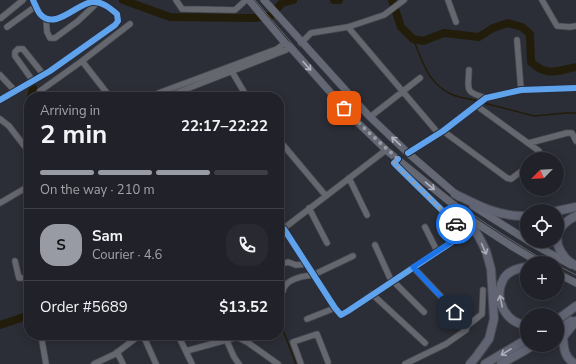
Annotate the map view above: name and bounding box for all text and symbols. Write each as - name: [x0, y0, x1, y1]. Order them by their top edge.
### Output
- one-way arrow: [302, 61, 312, 71]
- pin: [327, 91, 361, 125]
- icon: bag: [333, 97, 355, 119]
- text: Arriving in: [40, 102, 100, 120]
- text: 22:17–22:22: [181, 116, 268, 136]
- text: 2 min: [40, 117, 107, 152]
- one-way arrow: [390, 137, 401, 146]
- north arrow: [520, 152, 564, 196]
- map controls: [520, 152, 564, 352]
- text: On the way · 210 m: [40, 181, 155, 199]
- one-way arrow: [425, 181, 435, 190]
- courier: [436, 204, 476, 244]
- button: locate: [520, 204, 564, 248]
- icon: car: [445, 213, 467, 235]
- button: phone: [226, 224, 268, 266]
- text: Sam: [92, 226, 123, 246]
- text: S: [56, 235, 66, 255]
- one-way arrow: [481, 242, 489, 254]
- text: Courier · 4.6: [92, 246, 162, 264]
- button: +: [520, 256, 564, 300]
- pin: [438, 295, 472, 329]
- one-way arrow: [497, 295, 505, 308]
- text: Order #5689: [40, 297, 128, 317]
- text: $13.52: [219, 297, 268, 317]
- icon: home: [444, 301, 466, 323]
- button: −: [520, 308, 564, 352]
- one-way arrow: [500, 349, 512, 357]

